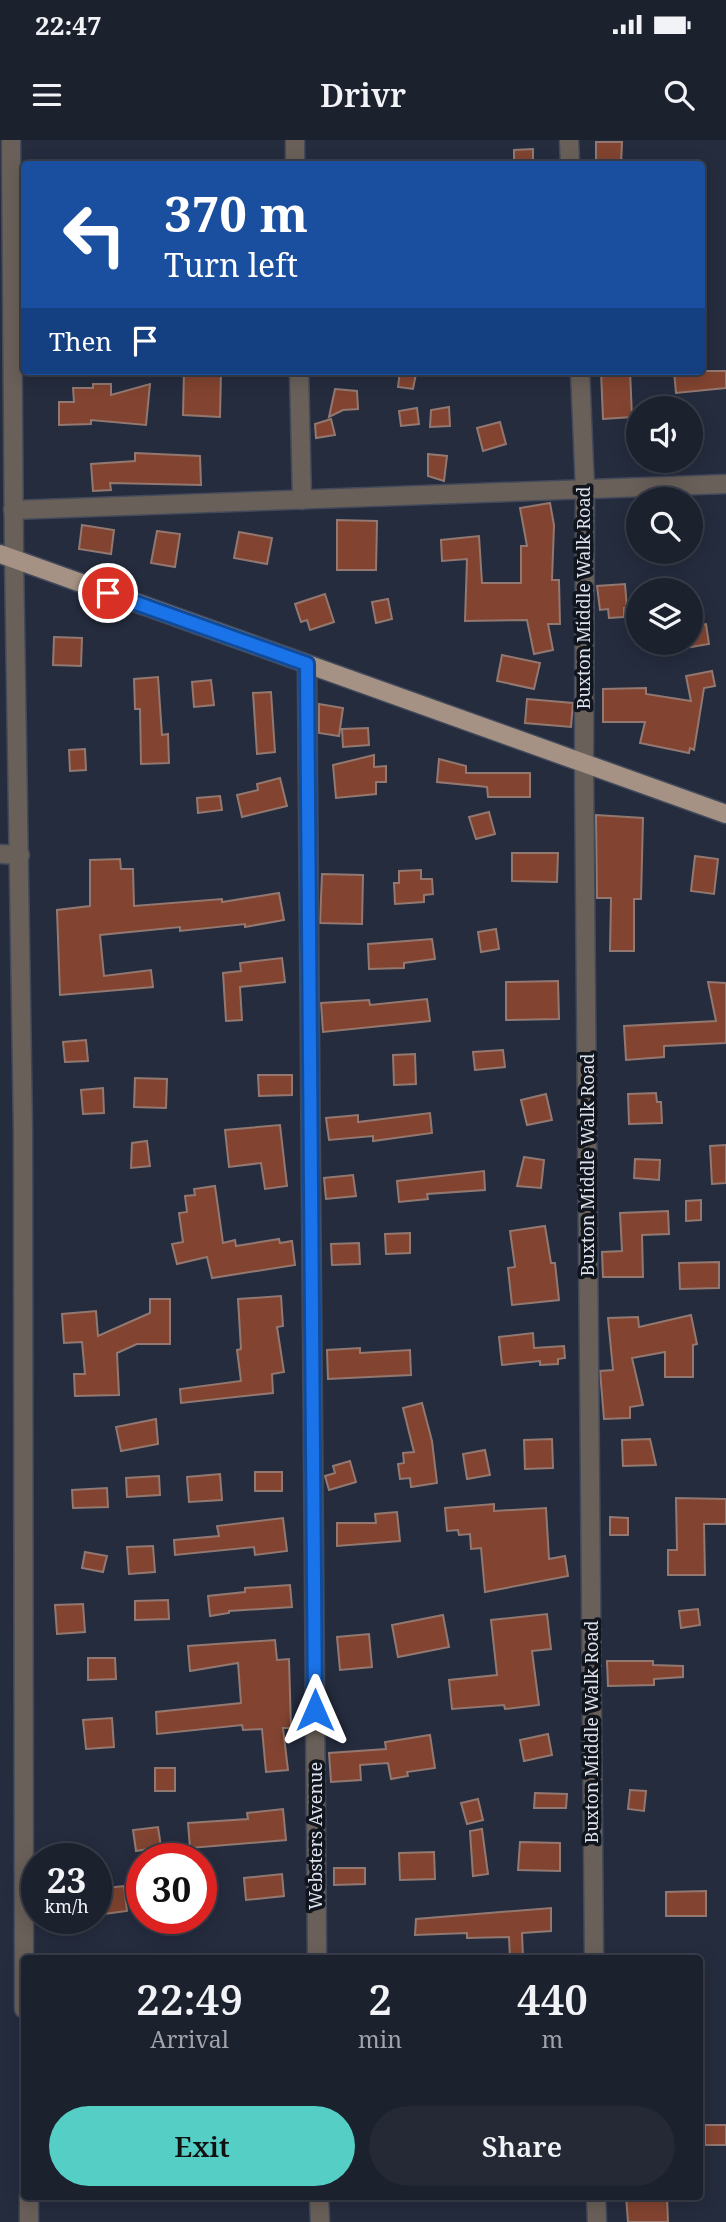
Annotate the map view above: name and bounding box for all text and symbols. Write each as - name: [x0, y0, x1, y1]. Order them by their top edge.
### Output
- text: 22:47: [35, 7, 102, 43]
- text: Drivr: [320, 73, 406, 116]
- icon: menu: [28, 76, 66, 114]
- icon: search: [660, 76, 698, 114]
- text: 370 m: [164, 180, 308, 246]
- icon: left: [49, 189, 140, 280]
- text: Turn left: [164, 243, 298, 286]
- icon: arrive: [126, 322, 164, 360]
- text: Then: [49, 323, 112, 359]
- map controls: [626, 396, 703, 655]
- button: sound: [626, 396, 703, 473]
- street label: Buxton Middle Walk Road: [571, 486, 595, 710]
- button: search: [626, 487, 703, 564]
- pin: [78, 563, 138, 623]
- icon: arrive: [89, 574, 127, 612]
- button: layers: [626, 578, 703, 655]
- street label: Buxton Middle Walk Road: [575, 1053, 599, 1277]
- street label: Buxton Middle Walk Road: [579, 1620, 603, 1844]
- position arrow: [278, 1673, 352, 1747]
- street label: Websters Avenue: [303, 1762, 327, 1910]
- speed limit sign: 30: [126, 1843, 217, 1934]
- text: 23: [47, 1856, 86, 1903]
- text: km/h: [44, 1894, 89, 1918]
- text: 22:49: [136, 1970, 243, 2027]
- text: 2: [368, 1970, 392, 2027]
- text: 440: [517, 1970, 588, 2027]
- text: Arrival: [150, 2023, 229, 2055]
- text: min: [358, 2023, 402, 2055]
- text: m: [542, 2023, 563, 2055]
- button: Exit: [49, 2106, 355, 2186]
- button: Share: [369, 2106, 675, 2186]

